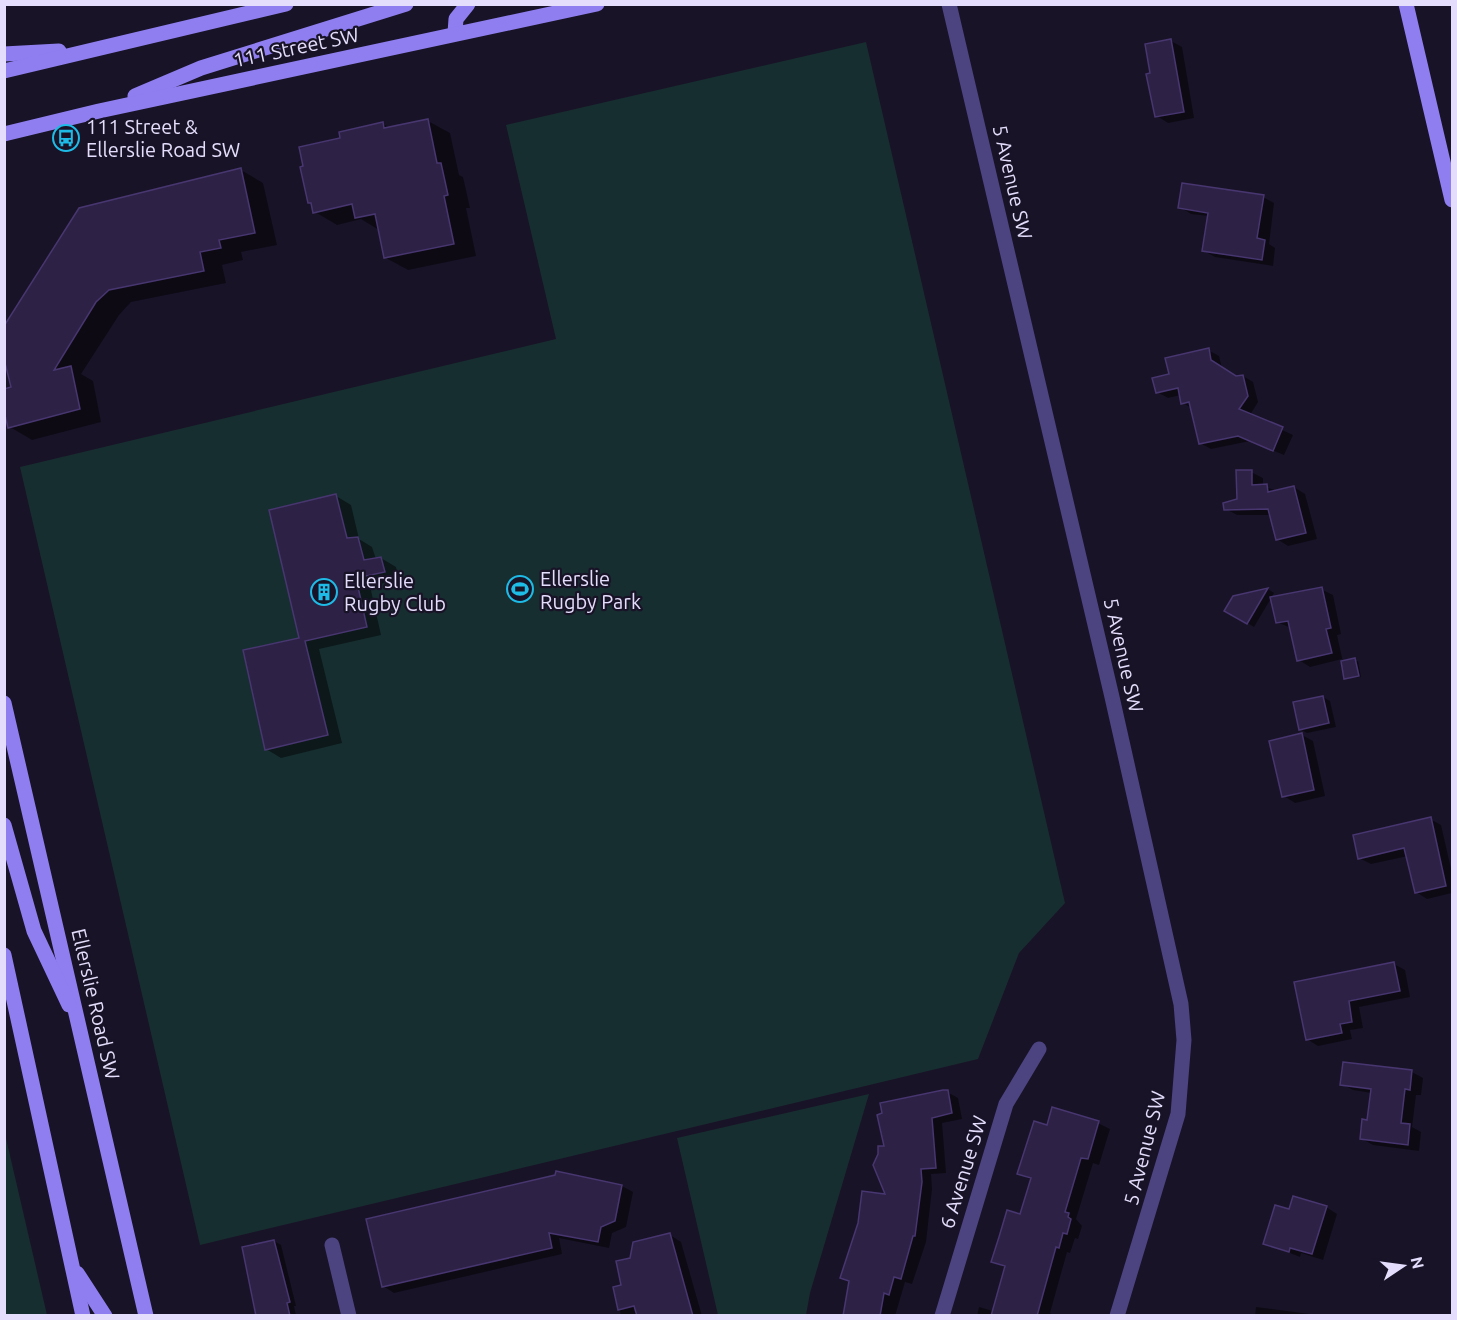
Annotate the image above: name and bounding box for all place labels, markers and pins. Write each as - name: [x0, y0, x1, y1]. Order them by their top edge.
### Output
- place label: 111 Street & Ellerslie Road SW: [86, 115, 240, 161]
- bus stop icon: 111 Street & Ellerslie Road SW: [51, 123, 81, 153]
- place label: Ellerslie Rugby Park: [540, 567, 641, 613]
- place label: Ellerslie Rugby Club: [344, 569, 446, 615]
- sports icon: Ellerslie Rugby Park: [505, 574, 535, 604]
- building icon: Ellerslie Rugby Club: [309, 577, 339, 607]

